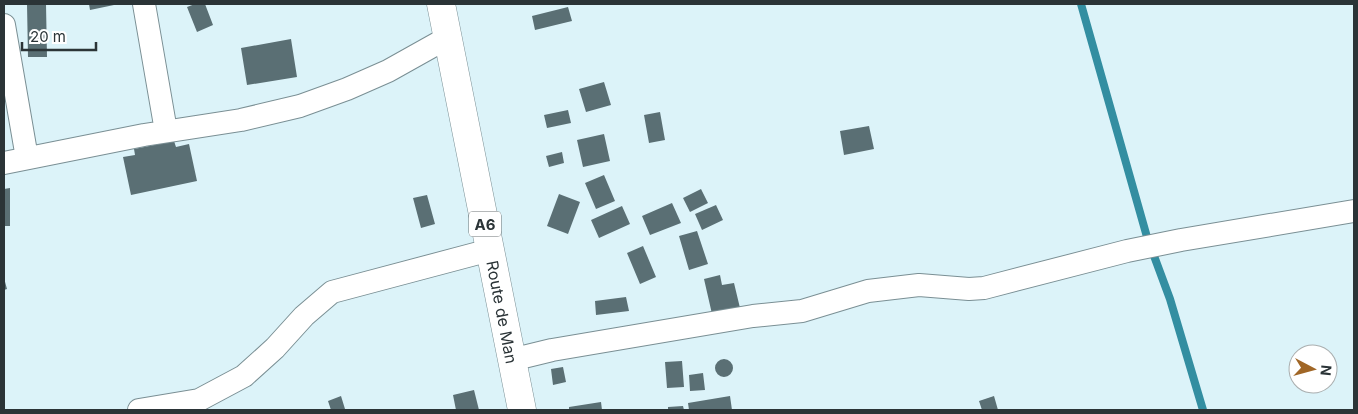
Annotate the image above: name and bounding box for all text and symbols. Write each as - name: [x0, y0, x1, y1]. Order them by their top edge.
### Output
- scale bar: [22, 20, 96, 52]
- text: 20 m: [30, 27, 66, 46]
- road number: A6: [469, 212, 501, 236]
- street label: Route de Man: [482, 259, 522, 365]
- north arrow: [1288, 344, 1338, 394]
- text: N: [1317, 364, 1335, 377]

